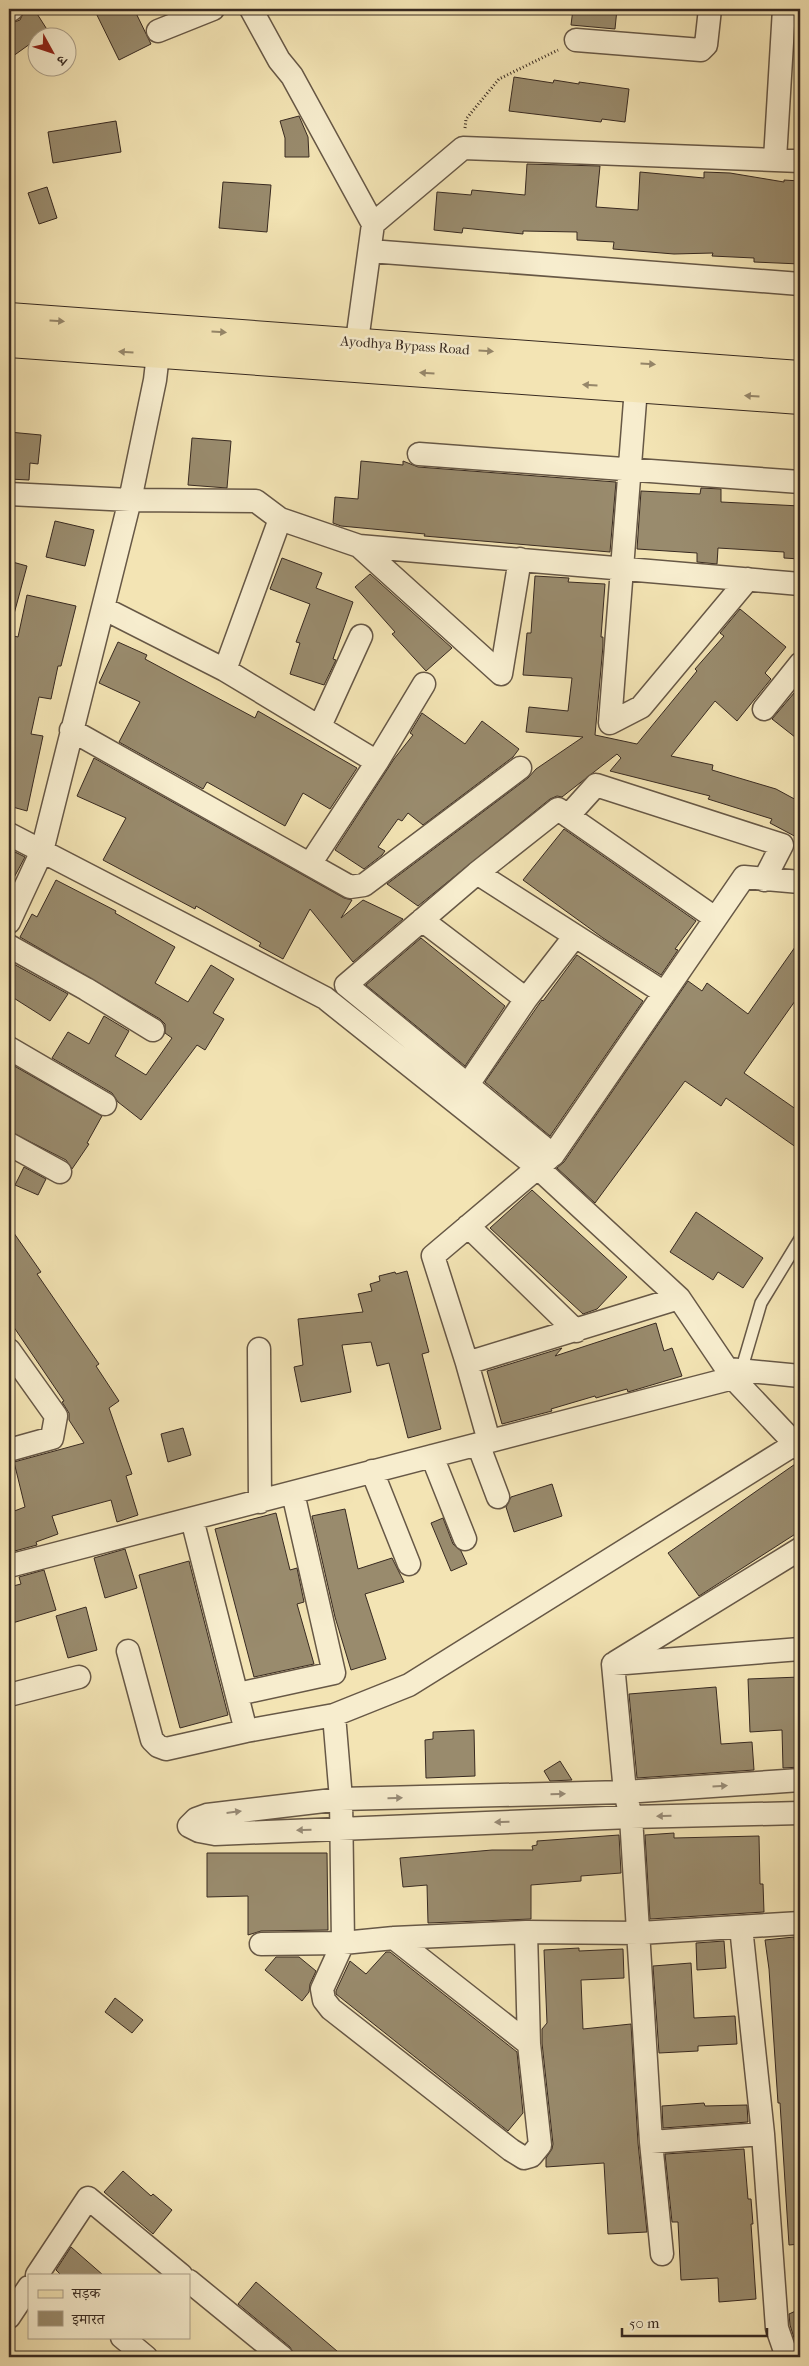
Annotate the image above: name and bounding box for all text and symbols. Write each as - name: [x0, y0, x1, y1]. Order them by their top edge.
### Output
- north arrow: [28, 28, 78, 78]
- text: उ: [52, 51, 71, 69]
- one-way arrow: [50, 317, 66, 325]
- one-way arrow: [212, 329, 228, 337]
- street label: Ayodhya Bypass Road: [339, 332, 471, 359]
- one-way arrow: [117, 347, 133, 355]
- one-way arrow: [479, 347, 495, 355]
- one-way arrow: [641, 360, 657, 368]
- one-way arrow: [419, 369, 435, 377]
- one-way arrow: [581, 380, 597, 388]
- one-way arrow: [743, 392, 759, 400]
- one-way arrow: [712, 1781, 728, 1789]
- one-way arrow: [550, 1789, 566, 1797]
- one-way arrow: [388, 1793, 404, 1801]
- one-way arrow: [226, 1808, 242, 1816]
- one-way arrow: [656, 1812, 672, 1820]
- one-way arrow: [493, 1818, 509, 1826]
- one-way arrow: [296, 1827, 312, 1835]
- legend: [28, 2274, 190, 2338]
- text: सड़क: [71, 2284, 101, 2302]
- scale bar: [622, 2306, 766, 2338]
- text: इमारत: [71, 2310, 106, 2328]
- text: 50 m: [629, 2314, 660, 2332]

